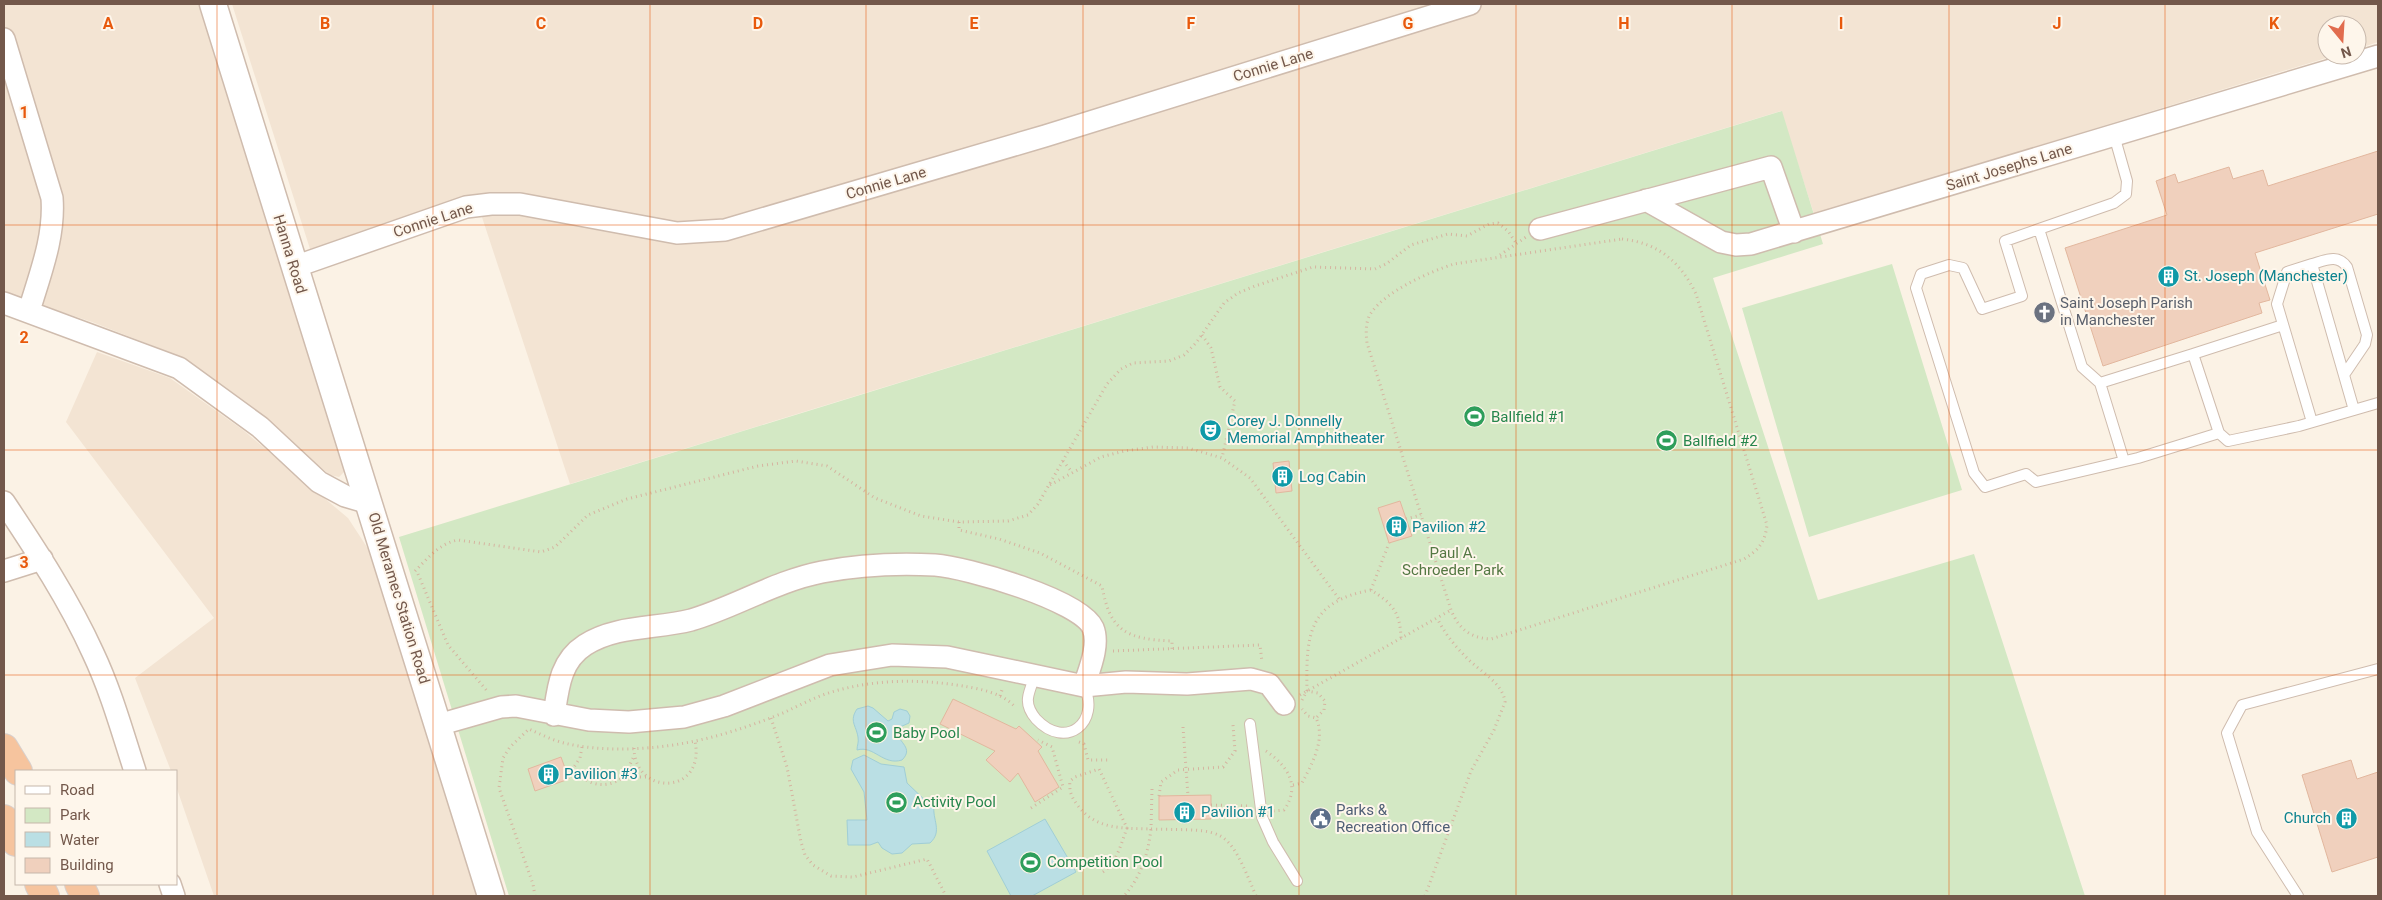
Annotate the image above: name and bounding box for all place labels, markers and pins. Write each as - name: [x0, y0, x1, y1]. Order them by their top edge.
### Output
- building icon: St. Joseph (Manchester): [2156, 264, 2180, 288]
- place label: St. Joseph (Manchester): [2184, 267, 2348, 285]
- place label: Saint Joseph Parish in Manchester: [2060, 294, 2193, 329]
- church icon: Saint Joseph Parish in Manchester: [2032, 300, 2056, 324]
- sports icon: Ballfield #1: [1463, 405, 1487, 429]
- place label: Ballfield #1: [1491, 408, 1566, 426]
- place label: Corey J. Donnelly Memorial Amphitheater: [1227, 412, 1385, 447]
- theatre icon: Corey J. Donnelly Memorial Amphitheater: [1199, 418, 1223, 442]
- sports icon: Ballfield #2: [1655, 429, 1679, 453]
- place label: Ballfield #2: [1683, 432, 1758, 450]
- building icon: Log Cabin: [1271, 465, 1295, 489]
- place label: Log Cabin: [1299, 468, 1366, 486]
- building icon: Pavilion #2: [1384, 515, 1408, 539]
- place label: Pavilion #2: [1412, 518, 1486, 536]
- sports icon: Baby Pool: [865, 721, 889, 745]
- place label: Baby Pool: [893, 724, 960, 742]
- building icon: Pavilion #3: [536, 762, 560, 786]
- place label: Pavilion #3: [564, 765, 638, 783]
- sports icon: Activity Pool: [885, 790, 909, 814]
- place label: Activity Pool: [913, 793, 996, 811]
- building icon: Pavilion #1: [1173, 800, 1197, 824]
- place label: Parks & Recreation Office: [1336, 801, 1450, 836]
- place label: Pavilion #1: [1201, 803, 1275, 821]
- building icon: Church: [2335, 806, 2359, 830]
- public building icon: Parks & Recreation Office: [1308, 807, 1332, 831]
- place label: Church: [2284, 809, 2331, 827]
- sports icon: Competition Pool: [1019, 850, 1043, 874]
- place label: Competition Pool: [1047, 853, 1163, 871]

